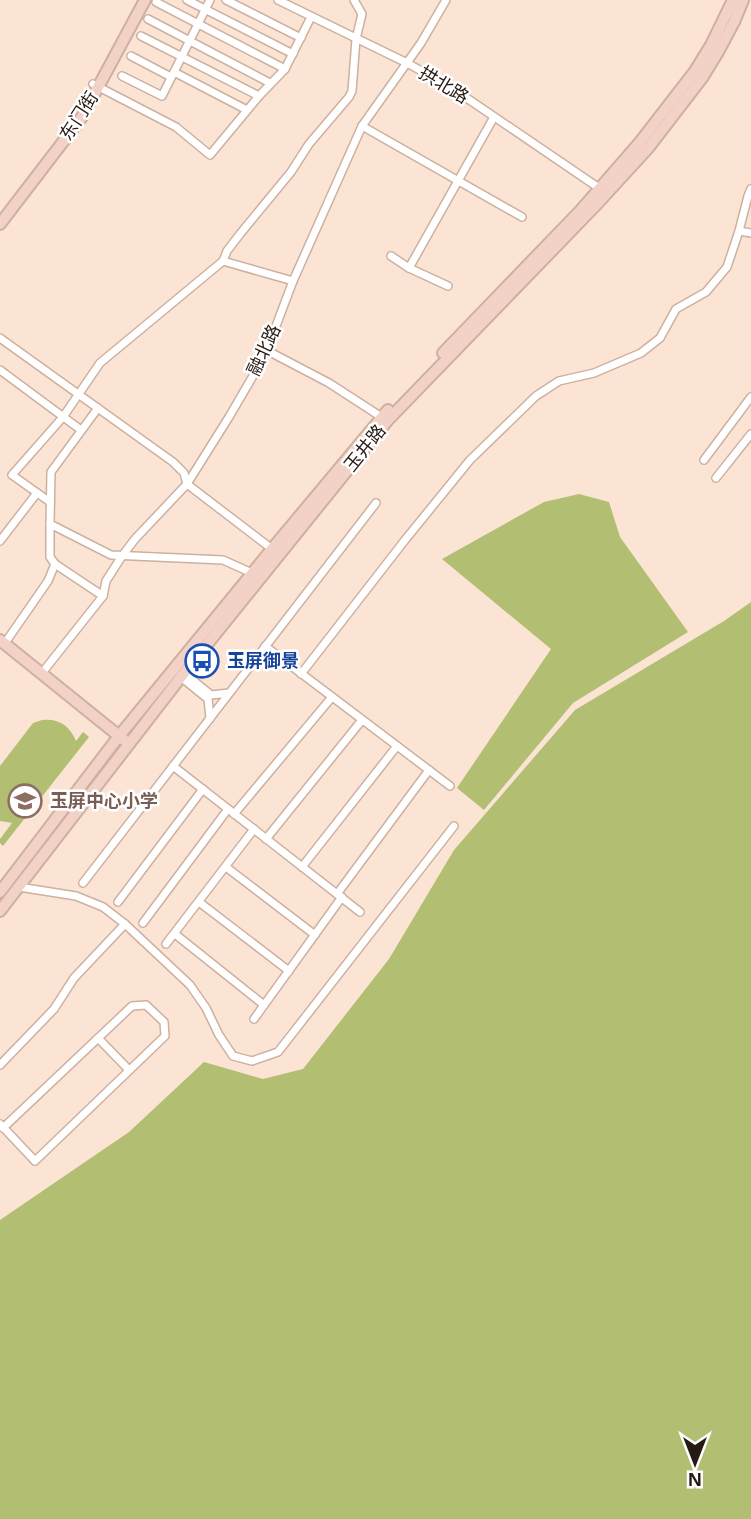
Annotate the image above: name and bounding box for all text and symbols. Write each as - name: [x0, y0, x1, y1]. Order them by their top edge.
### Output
- street label: 拱北路: [416, 63, 472, 107]
- street label: 东门街: [56, 88, 102, 144]
- street label: 融北路: [244, 321, 284, 379]
- street label: 玉井路: [340, 421, 390, 475]
- bus stop icon: 玉屏御景: [183, 642, 221, 680]
- place label: 玉屏御景: [227, 651, 299, 671]
- school or university icon: 玉屏中心小学: [6, 782, 44, 820]
- place label: 玉屏中心小学: [50, 791, 158, 811]
- north arrow: [660, 1428, 730, 1498]
- text: N: [688, 1469, 702, 1490]

